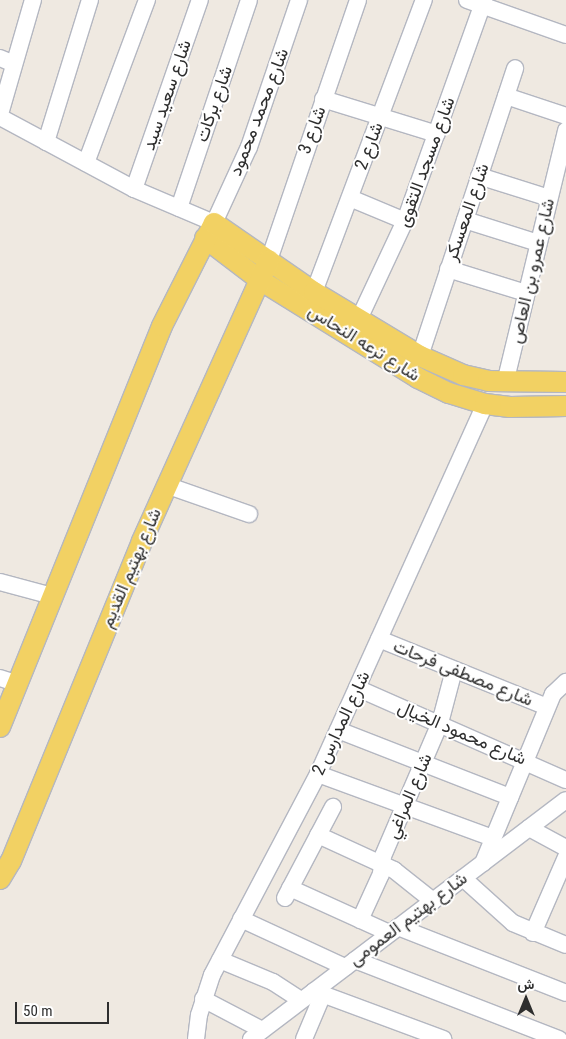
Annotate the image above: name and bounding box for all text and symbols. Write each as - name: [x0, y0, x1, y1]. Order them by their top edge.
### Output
- street label: شارع سعيد سيد: [138, 37, 196, 153]
- street label: شارع محمد محمود: [225, 45, 293, 179]
- street label: شارع بركات: [191, 63, 237, 145]
- street label: شارع مسجد التقوى: [392, 94, 460, 230]
- street label: شارع 3: [293, 103, 331, 157]
- street label: شارع 2: [350, 119, 388, 173]
- street label: شارع المعسكر: [440, 160, 494, 264]
- street label: شارع عمرو بن العاص: [505, 196, 559, 346]
- street label: شارع ترعه النحاس: [304, 300, 424, 386]
- street label: شارع بهتيم القديم: [96, 505, 166, 631]
- street label: شارع مصطفى فرحات: [390, 635, 536, 711]
- street label: شارع المدارس 2: [307, 667, 375, 779]
- street label: شارع محمود الخيال: [394, 696, 530, 770]
- street label: شارع المراغي: [381, 750, 437, 842]
- street label: شارع بهتيم العمومى: [345, 867, 471, 971]
- north arrow: [501, 974, 551, 1024]
- text: ش: [518, 976, 534, 992]
- scale bar: [18, 992, 111, 1024]
- text: 50 m: [23, 1002, 53, 1020]

